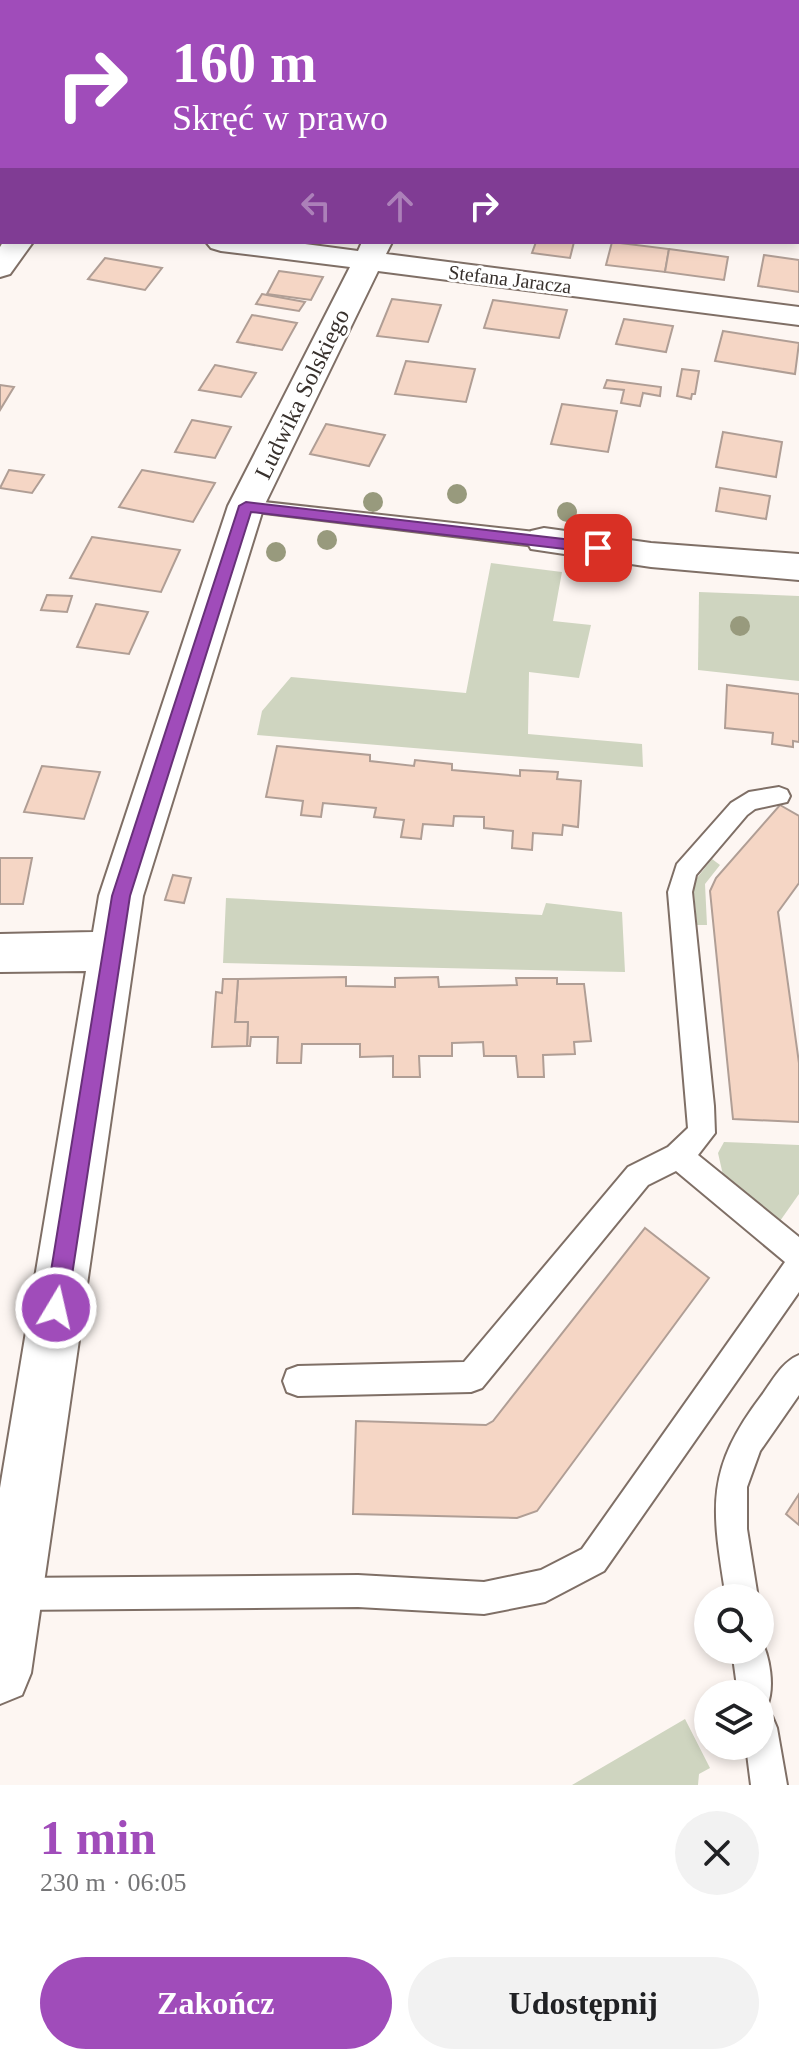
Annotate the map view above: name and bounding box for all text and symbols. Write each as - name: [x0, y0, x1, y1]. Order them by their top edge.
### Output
- icon: right: [40, 32, 144, 136]
- text: 160 m: [172, 32, 317, 94]
- text: Skręć w prawo: [172, 98, 388, 138]
- icon: left: [294, 184, 338, 228]
- icon: ahead: [378, 184, 422, 228]
- icon: right: [462, 184, 506, 228]
- street label: Stefana Jaracza: [447, 261, 573, 297]
- street label: Ludwika Solskiego: [250, 305, 354, 483]
- pin: [564, 514, 632, 582]
- icon: arrive: [576, 526, 620, 570]
- position arrow: [14, 1266, 98, 1350]
- map controls: [694, 1584, 774, 1760]
- button: search: [694, 1584, 774, 1664]
- button: layers: [694, 1680, 774, 1760]
- text: 1 min: [40, 1811, 156, 1864]
- button: close: [675, 1811, 759, 1895]
- text: 230 m · 06:05: [40, 1868, 187, 1897]
- button: Zakończ: [40, 1957, 392, 2049]
- button: Udostępnij: [408, 1957, 759, 2049]

